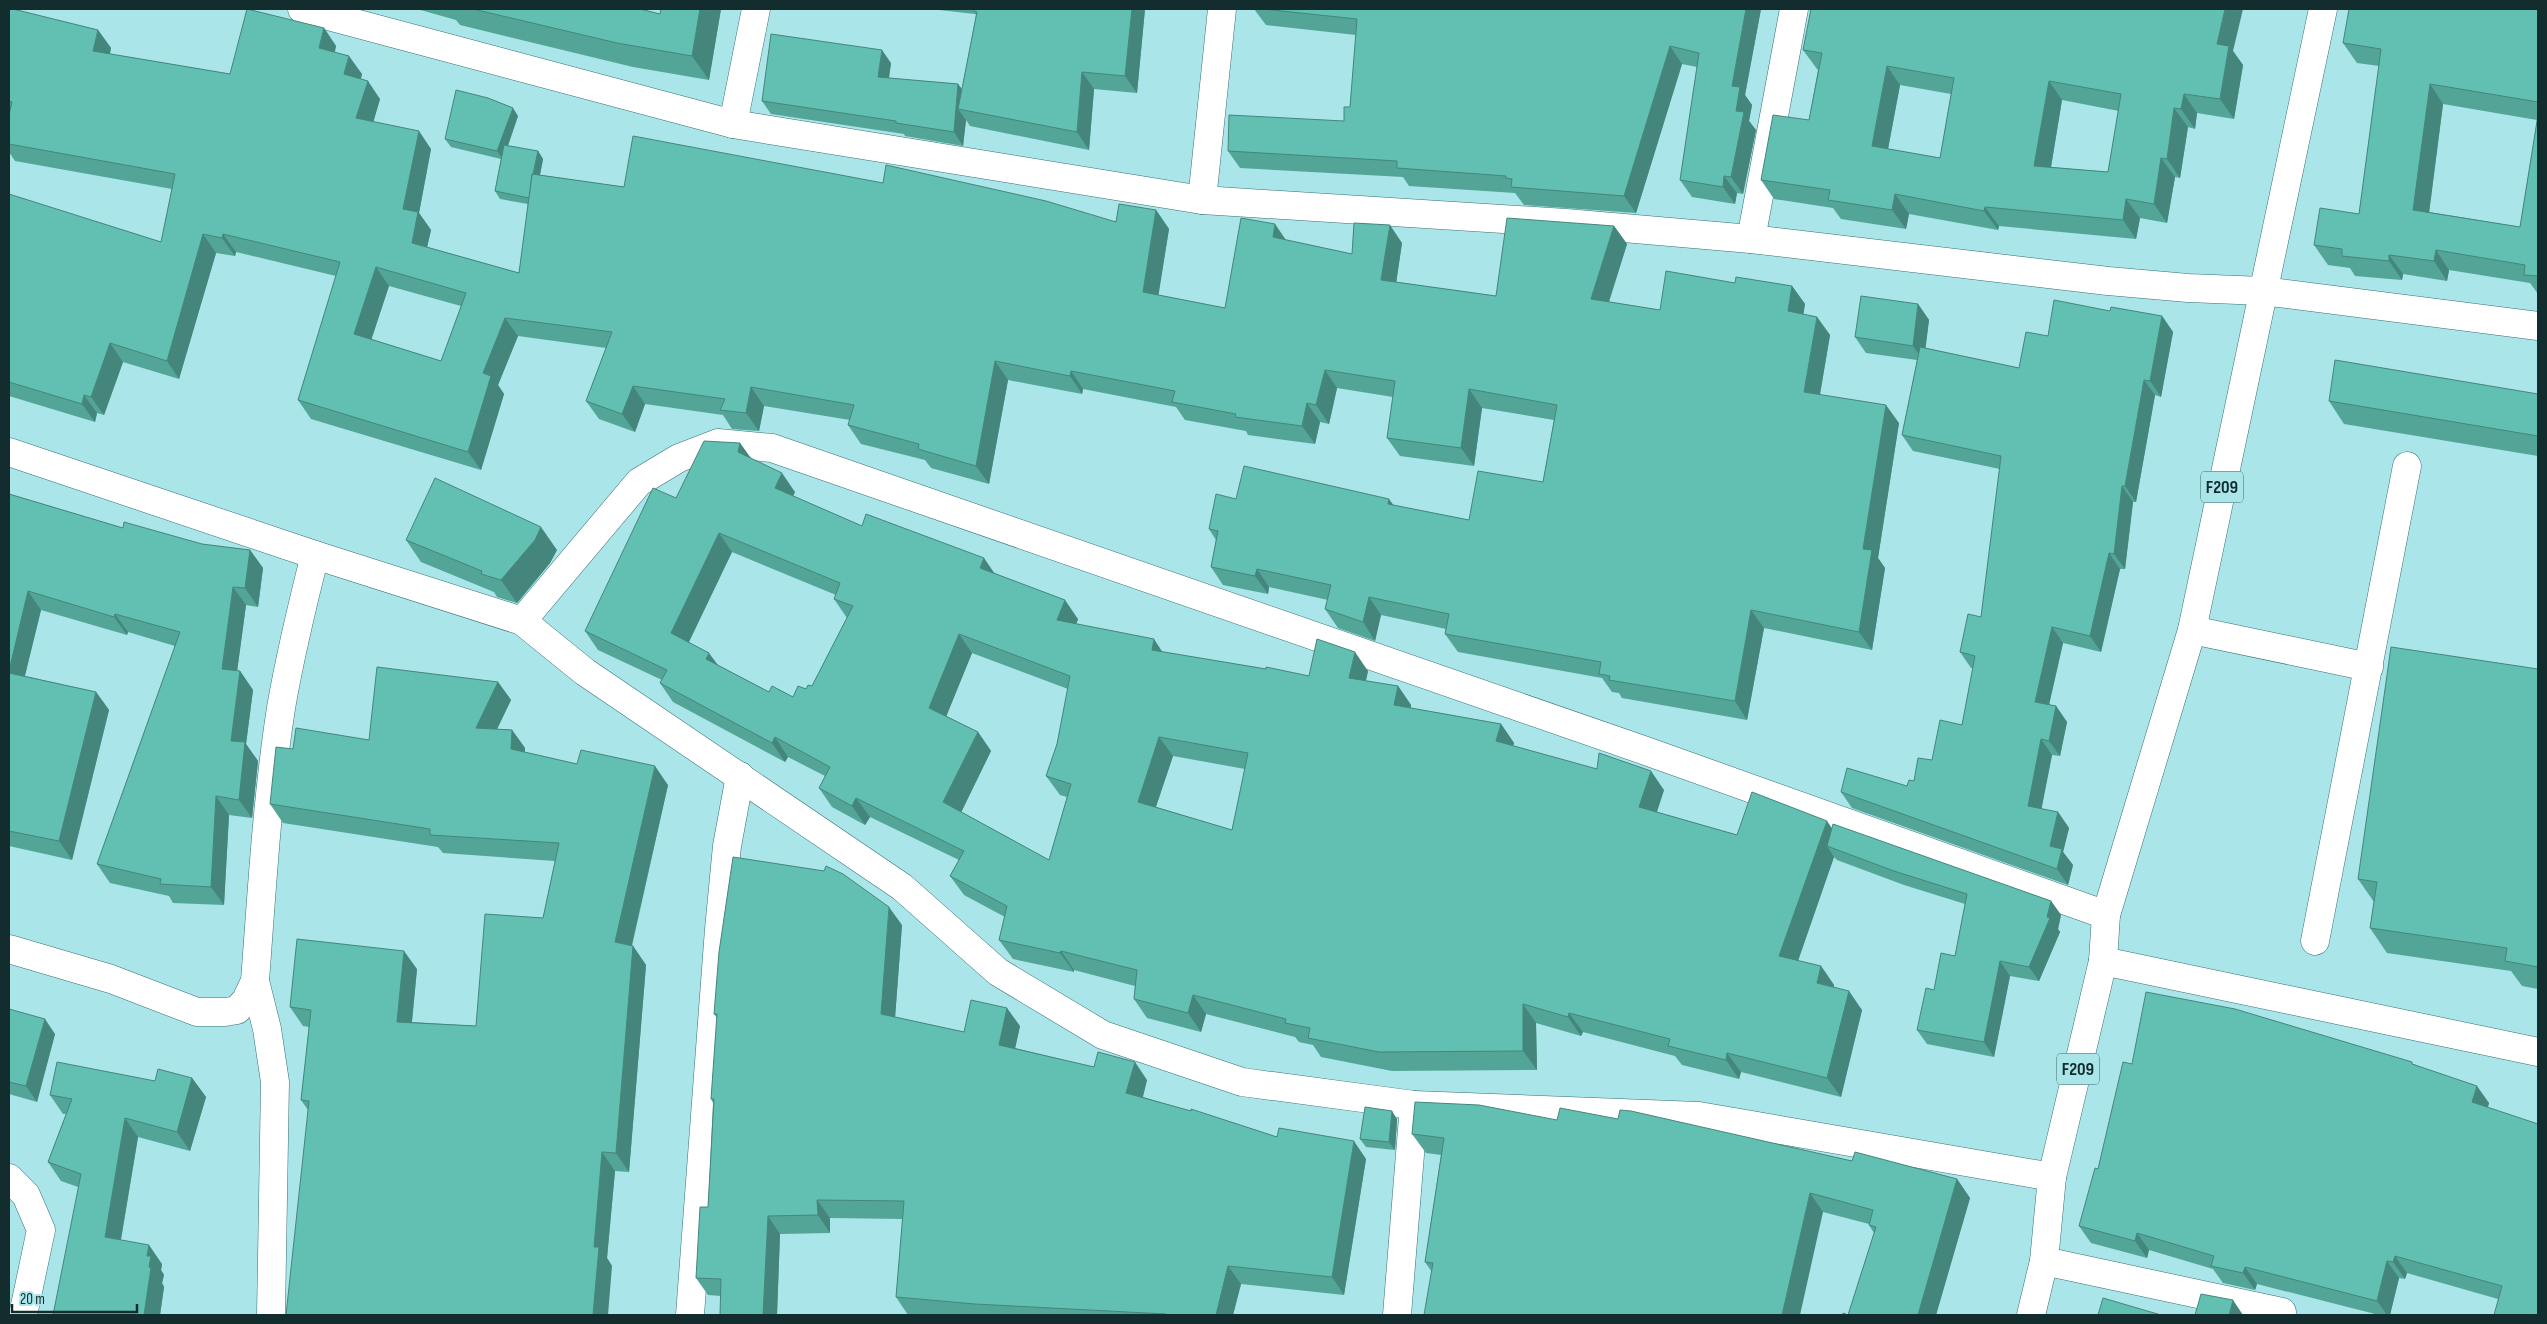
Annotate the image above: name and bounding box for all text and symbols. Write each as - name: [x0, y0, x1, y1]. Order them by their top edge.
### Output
- road number: F209: [2201, 472, 2243, 502]
- road number: F209: [2057, 1054, 2099, 1084]
- scale bar: [12, 1282, 138, 1314]
- text: 20 m: [20, 1290, 45, 1309]

